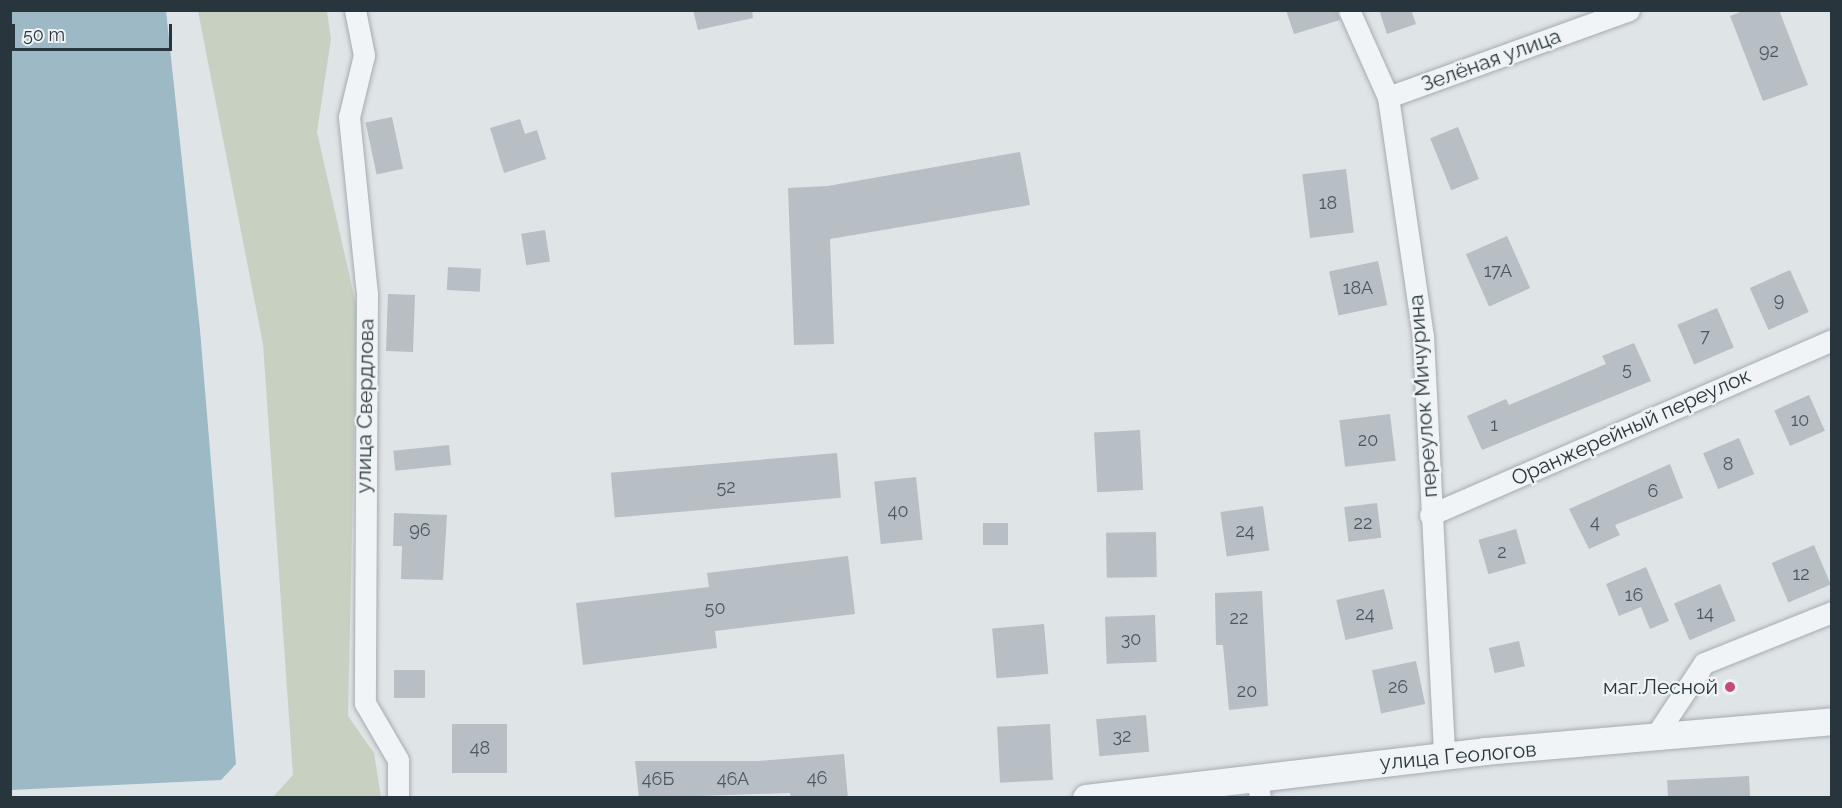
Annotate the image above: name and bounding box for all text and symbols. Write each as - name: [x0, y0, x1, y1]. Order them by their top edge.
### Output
- scale bar: [15, 12, 176, 50]
- street label: Зелёная улица: [1417, 23, 1565, 97]
- text: 50 m: [23, 24, 65, 45]
- house number: 92: [1759, 40, 1779, 62]
- house number: 18: [1319, 192, 1337, 214]
- house number: 17А: [1484, 260, 1512, 282]
- house number: 18А: [1343, 277, 1373, 299]
- house number: 9: [1774, 289, 1784, 311]
- street label: переулок Мичурина: [1403, 294, 1443, 498]
- street label: улица Свердлова: [351, 318, 379, 494]
- house number: 7: [1700, 325, 1710, 347]
- house number: 5: [1622, 358, 1632, 380]
- street label: Оранжерейный переулок: [1507, 363, 1755, 491]
- house number: 10: [1791, 409, 1809, 431]
- house number: 1: [1490, 414, 1498, 436]
- house number: 20: [1358, 429, 1378, 451]
- house number: 8: [1723, 453, 1733, 475]
- house number: 52: [716, 476, 736, 498]
- house number: 6: [1648, 480, 1658, 502]
- house number: 40: [888, 500, 908, 522]
- house number: 4: [1590, 511, 1600, 533]
- house number: 22: [1354, 512, 1372, 534]
- house number: 96: [409, 519, 431, 541]
- house number: 24: [1235, 520, 1255, 542]
- house number: 2: [1497, 541, 1507, 563]
- house number: 12: [1792, 563, 1810, 585]
- house number: 16: [1625, 584, 1643, 606]
- house number: 50: [705, 597, 725, 619]
- house number: 14: [1696, 602, 1714, 624]
- house number: 24: [1355, 603, 1375, 625]
- house number: 22: [1230, 607, 1248, 629]
- house number: 30: [1121, 628, 1141, 650]
- place label: маг.Лесной: [1603, 674, 1718, 700]
- house number: 26: [1388, 676, 1408, 698]
- house number: 20: [1237, 680, 1257, 702]
- marker: маг.Лесной: [1723, 680, 1737, 694]
- house number: 32: [1113, 725, 1131, 747]
- house number: 48: [470, 737, 490, 759]
- street label: улица Геологов: [1379, 737, 1537, 775]
- house number: 46: [807, 767, 827, 789]
- house number: 46Б: [642, 768, 674, 790]
- house number: 46А: [717, 768, 749, 790]

